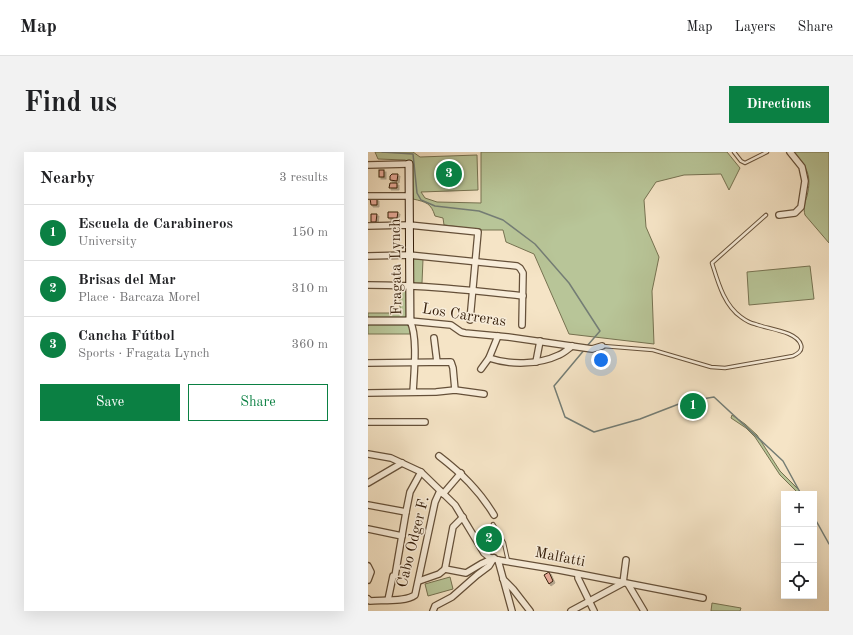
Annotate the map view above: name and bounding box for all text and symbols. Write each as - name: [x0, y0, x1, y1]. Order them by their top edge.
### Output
- text: Map: [20, 18, 57, 37]
- text: Map: [687, 20, 713, 34]
- text: Layers: [735, 20, 776, 34]
- text: Share: [798, 20, 833, 34]
- button: Directions: [729, 86, 829, 123]
- text: Find us: [24, 90, 117, 118]
- pin: 3: [436, 159, 462, 189]
- text: Nearby: [40, 170, 95, 187]
- text: 3 results: [279, 171, 328, 184]
- text: Escuela de Carabineros: [78, 217, 233, 232]
- street label: Fragata Lynch: [389, 218, 405, 316]
- text: 1: [49, 226, 57, 239]
- text: 150 m: [291, 226, 328, 239]
- text: University: [78, 235, 137, 248]
- text: Brisas del Mar: [78, 273, 176, 288]
- text: 2: [49, 282, 57, 295]
- text: 310 m: [291, 282, 328, 295]
- text: Place · Barcaza Morel: [78, 291, 200, 304]
- street label: Los Carreras: [421, 302, 507, 330]
- text: Cancha Fútbol: [78, 329, 175, 344]
- text: 3: [49, 338, 57, 351]
- text: 360 m: [291, 338, 328, 351]
- text: Sports · Fragata Lynch: [78, 347, 210, 360]
- your location: [591, 350, 611, 370]
- button: Save: [40, 384, 180, 421]
- button: Share: [188, 384, 328, 421]
- pin: 1: [680, 391, 706, 421]
- map controls: [781, 491, 817, 599]
- button: +: [781, 491, 817, 527]
- street label: Cabo Odger F.: [395, 495, 433, 589]
- pin: 2: [476, 524, 502, 554]
- button: −: [781, 527, 817, 563]
- street label: Malfatti: [534, 546, 586, 570]
- button: locate: [781, 563, 817, 599]

